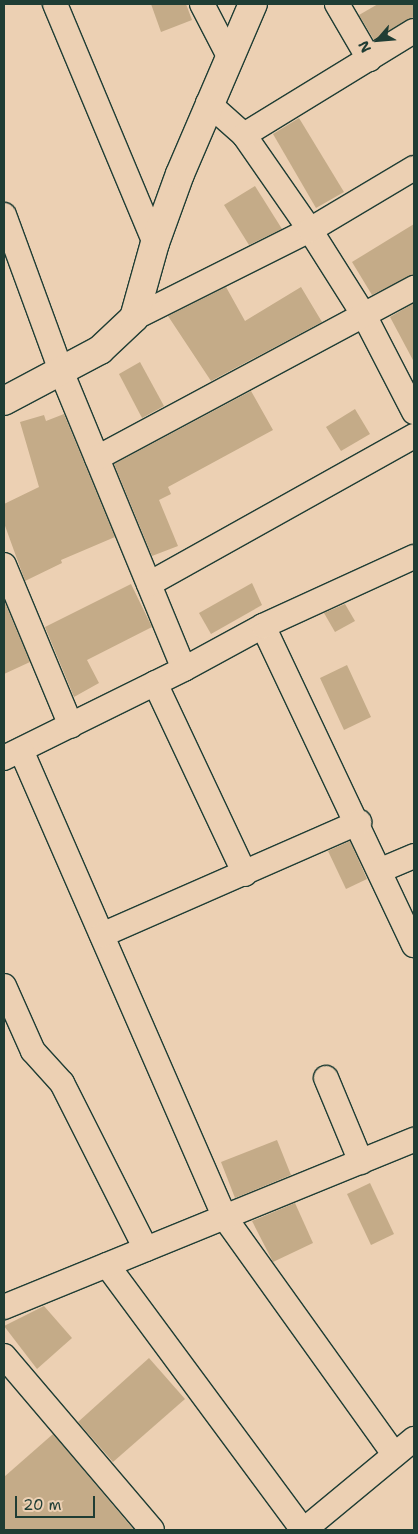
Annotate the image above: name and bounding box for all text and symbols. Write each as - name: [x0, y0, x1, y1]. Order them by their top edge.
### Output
- north arrow: [353, 15, 403, 65]
- text: N: [354, 38, 375, 56]
- scale bar: [18, 1486, 98, 1518]
- text: 20 m: [23, 1495, 62, 1515]

